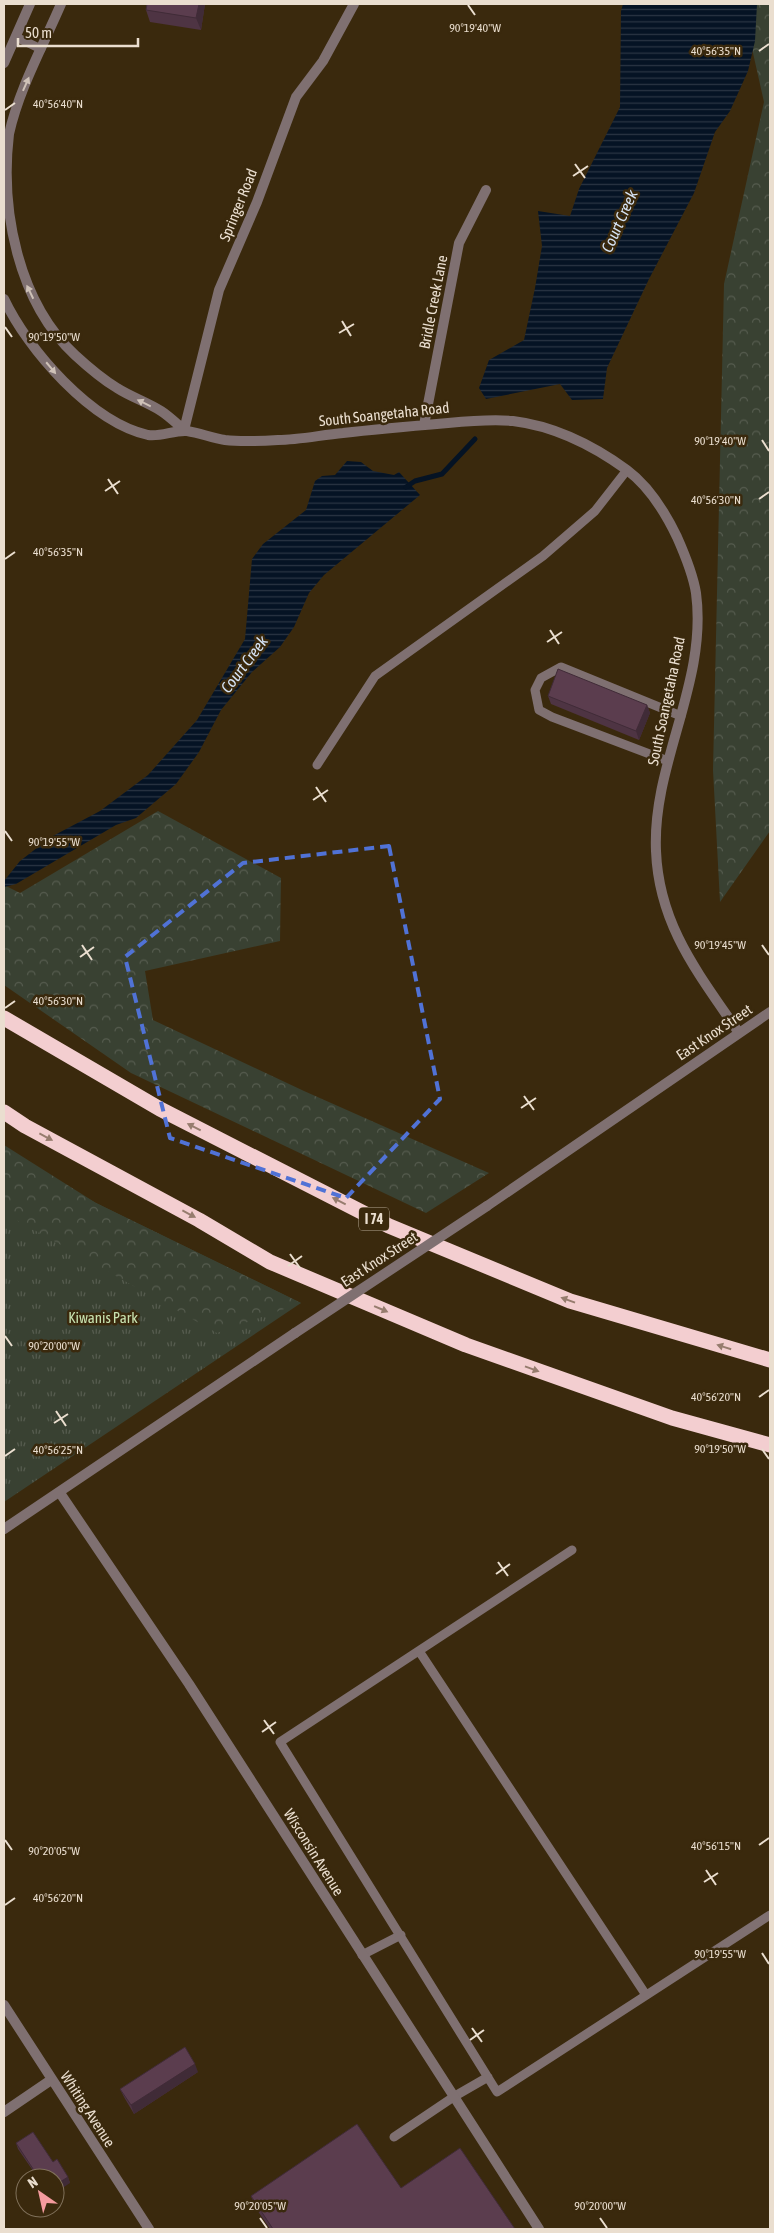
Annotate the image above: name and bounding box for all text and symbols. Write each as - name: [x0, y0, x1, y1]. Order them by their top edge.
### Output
- scale bar: [18, 15, 138, 47]
- text: 90°19'40"W: [449, 21, 501, 35]
- text: 50 m: [25, 24, 52, 41]
- text: 40°56'35"N: [691, 44, 741, 58]
- one-way arrow: [22, 77, 30, 91]
- text: 40°56'40"N: [33, 97, 83, 111]
- street label: Springer Road: [216, 166, 260, 244]
- water label: Court Creek: [597, 186, 641, 255]
- street label: Bridle Creek Lane: [416, 254, 450, 350]
- one-way arrow: [26, 285, 34, 299]
- text: 90°19'50"W: [28, 330, 80, 344]
- one-way arrow: [45, 361, 56, 374]
- one-way arrow: [137, 399, 151, 407]
- street label: South Soangetaha Road: [318, 399, 450, 429]
- text: 90°19'40"W: [694, 434, 746, 448]
- text: 40°56'30"N: [691, 493, 741, 507]
- text: 40°56'35"N: [33, 545, 83, 559]
- water label: Court Creek: [217, 631, 272, 696]
- street label: South Soangetaha Road: [644, 635, 688, 767]
- text: 90°19'55"W: [28, 835, 80, 849]
- text: 90°19'45"W: [694, 938, 746, 952]
- text: 40°56'30"N: [33, 994, 83, 1008]
- street label: East Knox Street: [673, 1000, 755, 1064]
- one-way arrow: [187, 1123, 201, 1131]
- one-way arrow: [38, 1133, 53, 1141]
- one-way arrow: [331, 1197, 346, 1205]
- road number: I 74: [359, 1208, 389, 1230]
- one-way arrow: [181, 1210, 196, 1218]
- street label: East Knox Street: [338, 1228, 420, 1290]
- one-way arrow: [560, 1296, 575, 1304]
- one-way arrow: [374, 1305, 389, 1313]
- park label: Kiwanis Park: [68, 1309, 138, 1326]
- text: 90°20'00"W: [28, 1339, 80, 1353]
- one-way arrow: [716, 1342, 731, 1350]
- one-way arrow: [525, 1365, 540, 1373]
- text: 40°56'20"N: [691, 1390, 741, 1404]
- text: 90°19'50"W: [694, 1442, 746, 1456]
- text: 40°56'25"N: [33, 1443, 83, 1457]
- street label: Wisconsin Avenue: [281, 1805, 348, 1899]
- text: 40°56'15"N: [691, 1839, 741, 1853]
- text: 90°20'05"W: [28, 1844, 80, 1858]
- text: 40°56'20"N: [33, 1891, 83, 1905]
- text: 90°19'55"W: [694, 1947, 746, 1961]
- street label: Whiting Avenue: [57, 2068, 119, 2150]
- north arrow: [15, 2168, 65, 2218]
- text: N: [25, 2173, 41, 2191]
- text: 90°20'05"W: [234, 2199, 286, 2213]
- text: 90°20'00"W: [574, 2199, 626, 2213]

